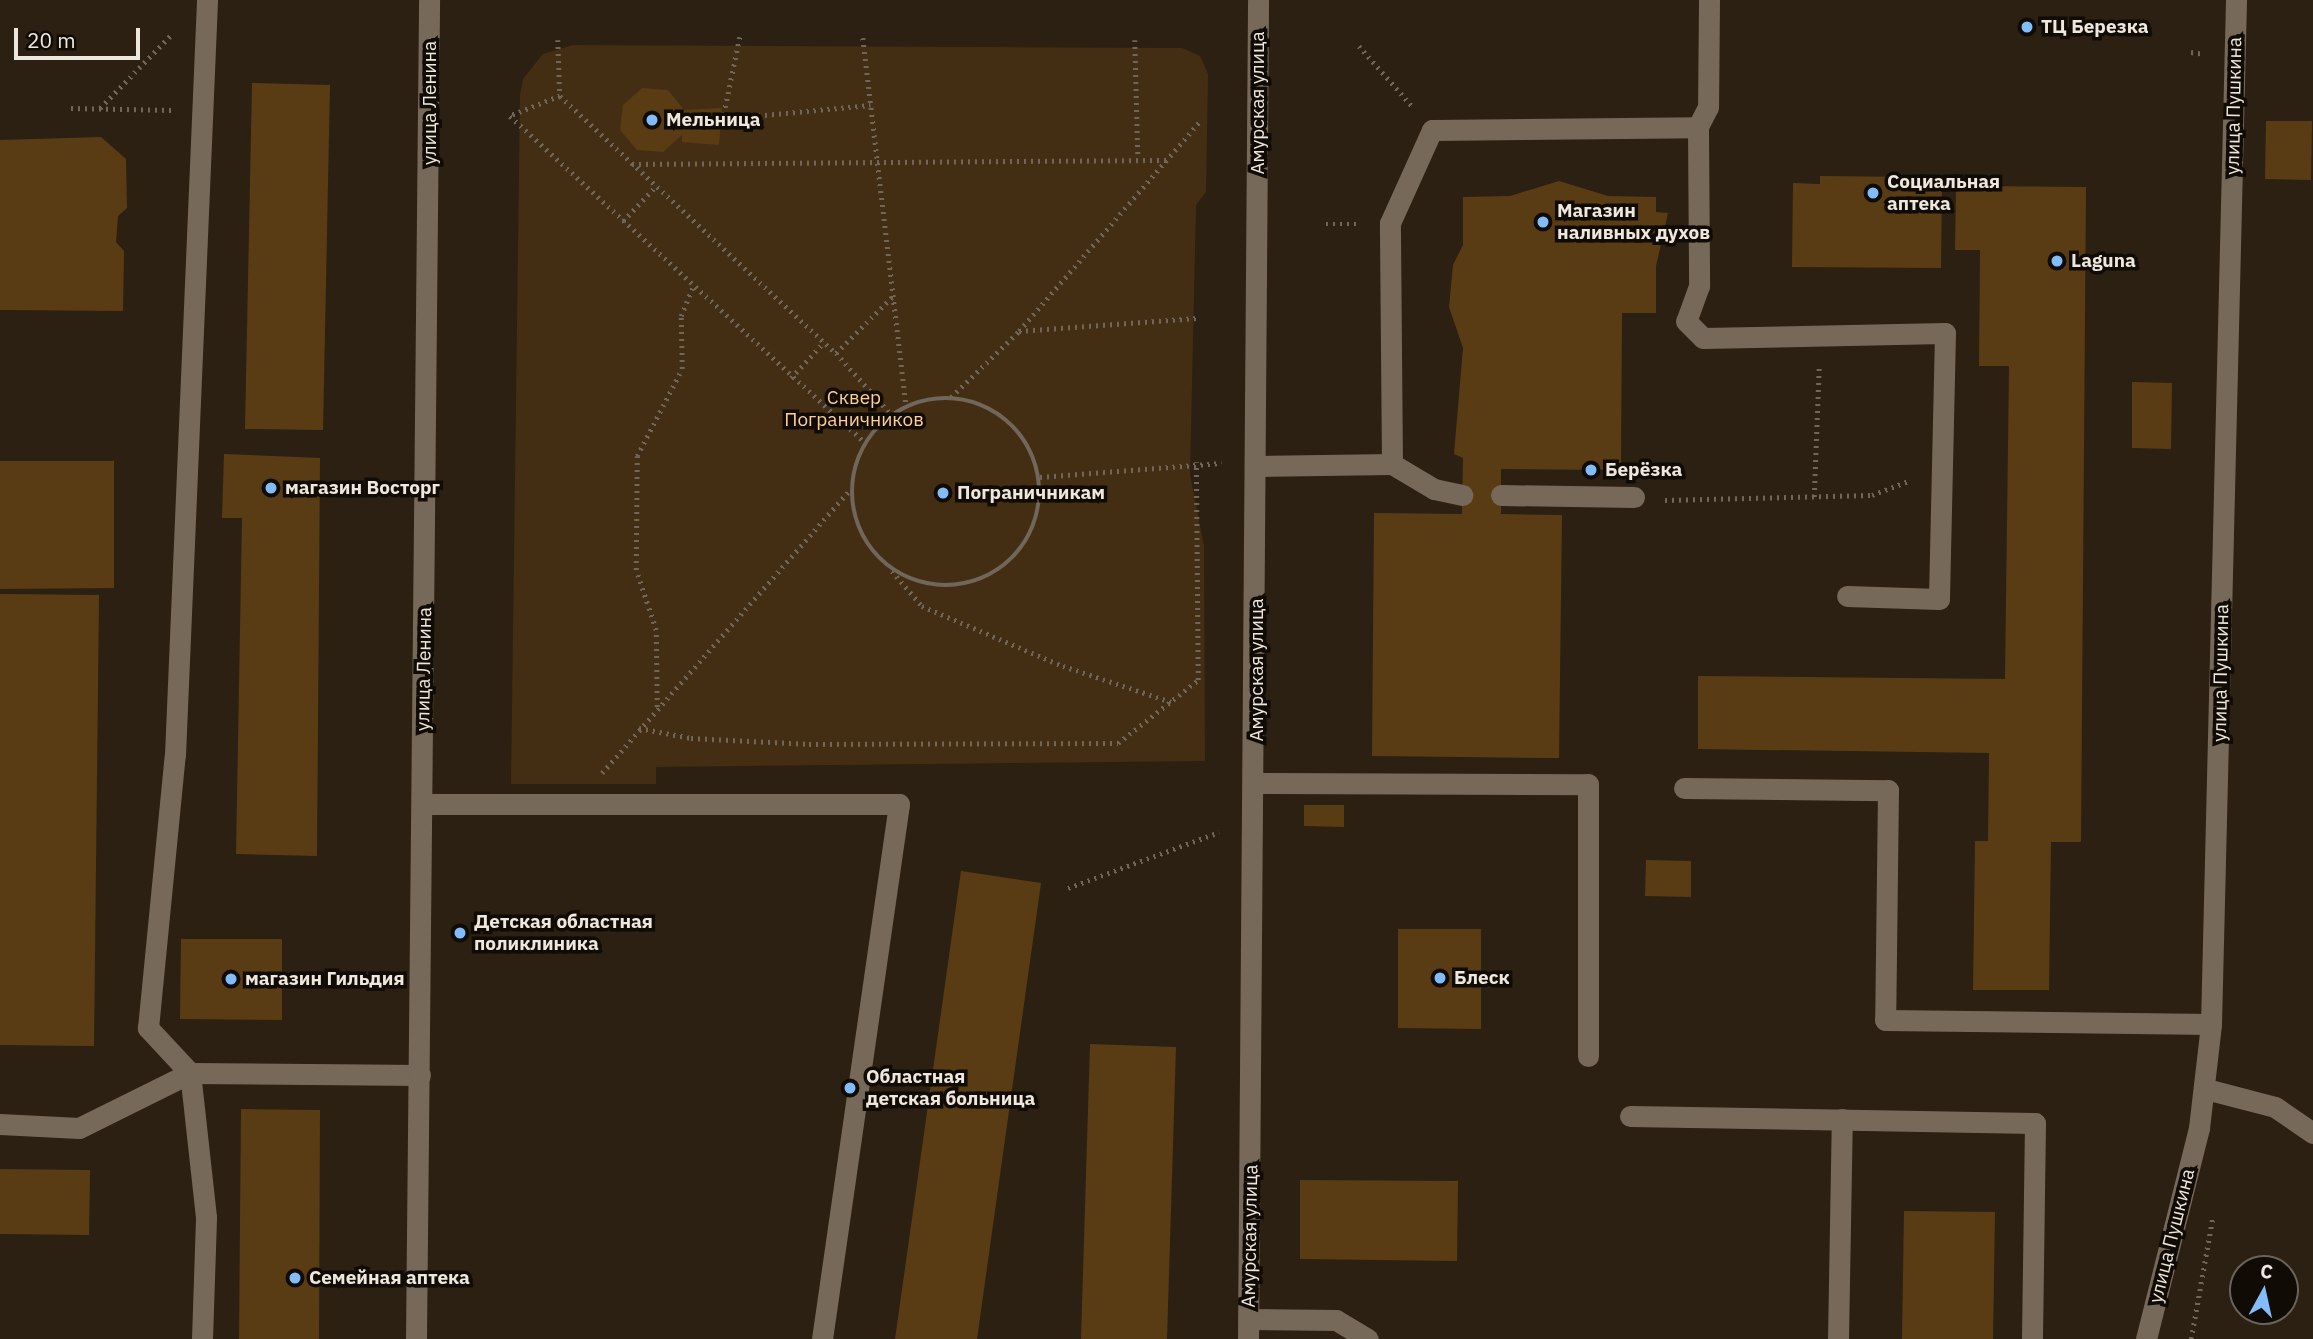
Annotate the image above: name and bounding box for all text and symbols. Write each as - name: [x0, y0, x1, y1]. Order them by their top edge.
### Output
- scale bar: [18, 14, 144, 58]
- place label: ТЦ Березка: [2041, 16, 2149, 38]
- marker: ТЦ Березка: [2019, 19, 2035, 35]
- text: 20 m: [27, 26, 76, 54]
- street label: Амурская улица: [1247, 31, 1269, 175]
- street label: улица Пушкина: [2221, 37, 2247, 175]
- street label: улица Ленина: [419, 41, 441, 165]
- place label: Мельница: [666, 109, 761, 131]
- marker: Мельница: [644, 112, 660, 128]
- place label: Социальная аптека: [1887, 171, 2000, 215]
- marker: Социальная аптека: [1865, 185, 1881, 201]
- place label: Магазин наливных духов: [1557, 200, 1710, 244]
- marker: Магазин наливных духов: [1535, 214, 1551, 230]
- place label: Laguna: [2071, 250, 2136, 272]
- marker: Laguna: [2049, 253, 2065, 269]
- park label: Сквер Пограничников: [784, 387, 924, 431]
- place label: Берёзка: [1605, 459, 1682, 481]
- marker: Берёзка: [1583, 462, 1599, 478]
- place label: магазин Восторг: [285, 477, 440, 499]
- marker: магазин Восторг: [263, 480, 279, 496]
- place label: Пограничникам: [957, 482, 1105, 504]
- marker: Пограничникам: [935, 485, 951, 501]
- street label: Амурская улица: [1246, 598, 1268, 742]
- street label: улица Пушкина: [2208, 604, 2234, 742]
- street label: улица Ленина: [412, 607, 436, 731]
- place label: Детская областная поликлиника: [474, 911, 653, 955]
- marker: Детская областная поликлиника: [452, 925, 468, 941]
- place label: Блеск: [1454, 967, 1510, 989]
- place label: магазин Гильдия: [245, 968, 405, 990]
- marker: Блеск: [1432, 970, 1448, 986]
- marker: магазин Гильдия: [223, 971, 239, 987]
- place label: Областная детская больница: [866, 1066, 1035, 1110]
- marker: Областная детская больница: [840, 1078, 860, 1098]
- street label: Амурская улица: [1237, 1164, 1263, 1308]
- street label: улица Пушкина: [2144, 1166, 2200, 1306]
- north arrow: [2229, 1255, 2299, 1325]
- text: С: [2259, 1258, 2274, 1284]
- place label: Семейная аптека: [309, 1267, 470, 1289]
- marker: Семейная аптека: [287, 1270, 303, 1286]

